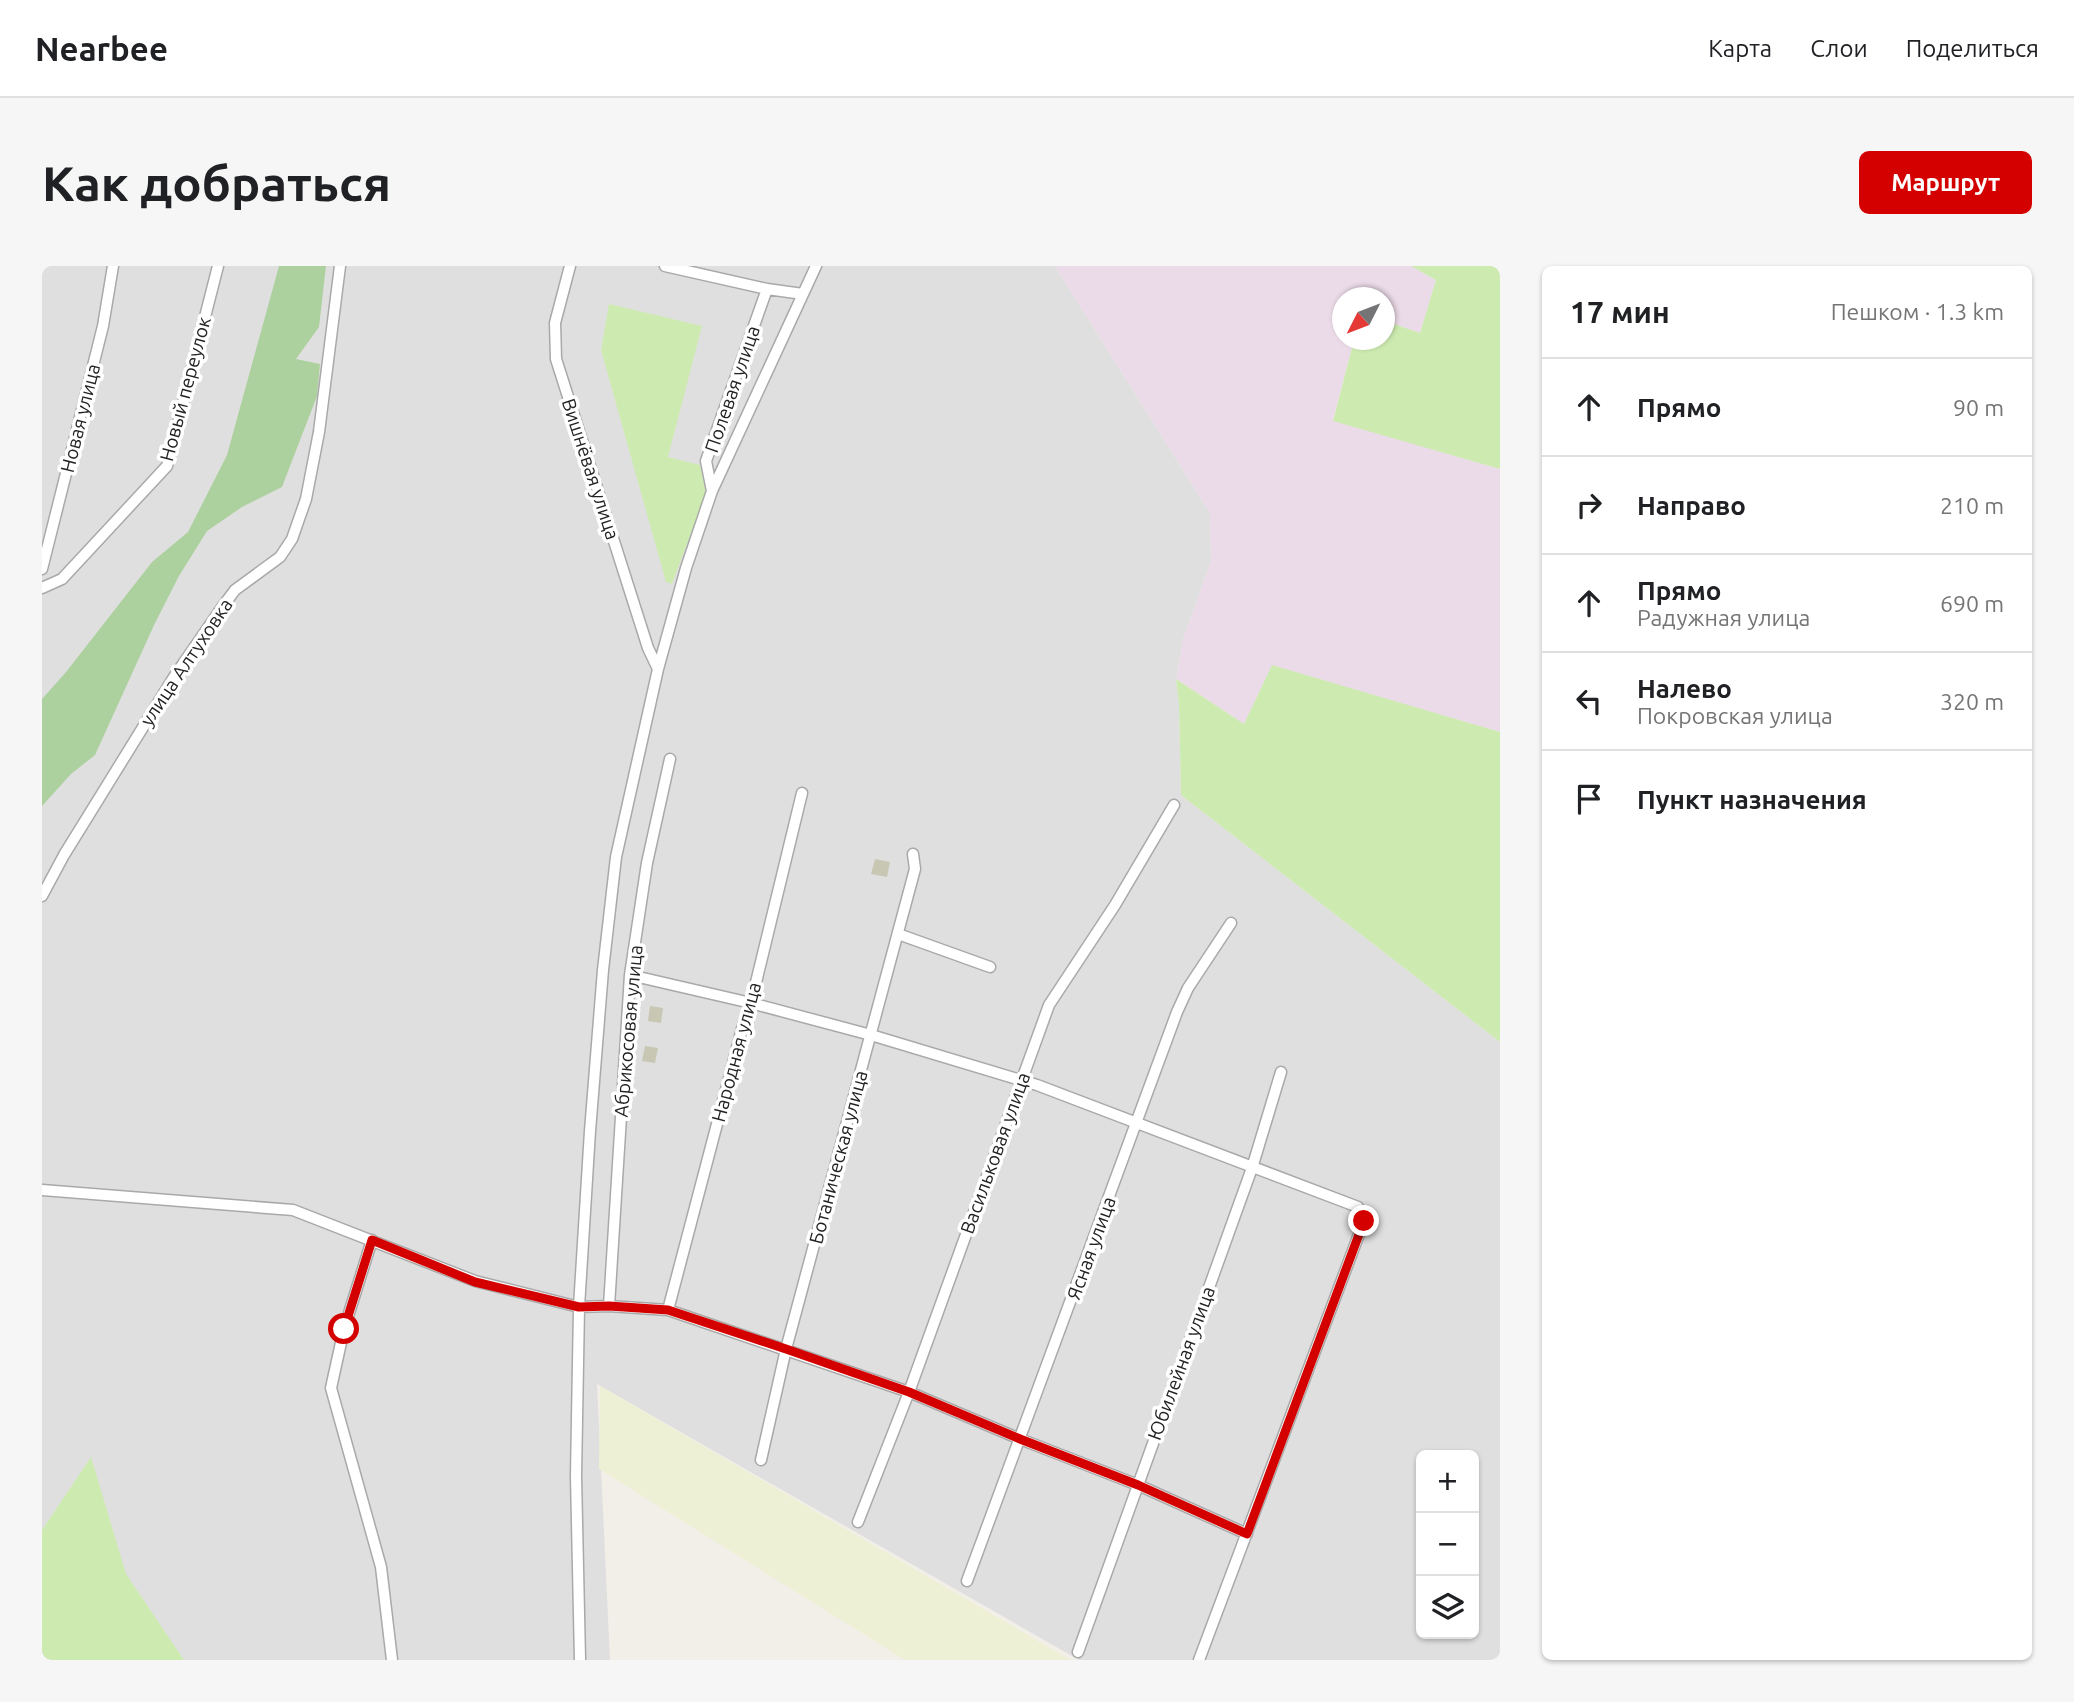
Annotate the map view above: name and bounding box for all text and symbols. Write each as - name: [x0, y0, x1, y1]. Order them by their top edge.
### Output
- text: Nearbee: [35, 30, 168, 67]
- text: Карта: [1708, 35, 1772, 62]
- text: Слои: [1810, 35, 1868, 62]
- text: Поделиться: [1906, 35, 2039, 62]
- button: Маршрут: [1859, 151, 2032, 214]
- text: Как добраться: [42, 155, 391, 210]
- north arrow: [1332, 287, 1395, 350]
- text: 17 мин: [1570, 295, 1670, 329]
- text: Пешком · 1.3 km: [1831, 299, 2004, 324]
- street label: Новый переулок: [155, 314, 215, 464]
- street label: Полевая улица: [700, 323, 764, 455]
- street label: Новая улица: [56, 361, 104, 475]
- icon: ahead: [1570, 388, 1608, 426]
- text: Прямо: [1637, 393, 1721, 422]
- text: 90 m: [1953, 395, 2004, 420]
- street label: Вишнёвая улица: [558, 396, 624, 542]
- icon: right: [1570, 486, 1608, 524]
- text: Направо: [1637, 491, 1746, 520]
- text: 210 m: [1940, 493, 2004, 518]
- text: Прямо: [1637, 576, 1721, 605]
- icon: ahead: [1570, 584, 1608, 622]
- text: 690 m: [1940, 591, 2004, 616]
- street label: улица Алтуховка: [135, 594, 237, 730]
- text: Радужная улица: [1637, 605, 1810, 630]
- text: Налево: [1637, 674, 1732, 703]
- icon: left: [1570, 682, 1608, 720]
- text: 320 m: [1940, 689, 2004, 714]
- text: Покровская улица: [1637, 703, 1833, 728]
- icon: arrive: [1570, 780, 1608, 818]
- text: Пункт назначения: [1637, 785, 1867, 814]
- street label: Абрикосовая улица: [609, 944, 647, 1118]
- street label: Народная улица: [707, 980, 765, 1124]
- street label: Ботаническая улица: [804, 1068, 872, 1246]
- street label: Васильковая улица: [956, 1069, 1034, 1237]
- street label: Ясная улица: [1062, 1193, 1120, 1303]
- route end: [1348, 1205, 1379, 1236]
- street label: Юбилейная улица: [1143, 1283, 1219, 1443]
- route start: [328, 1313, 359, 1344]
- map controls: [1416, 1450, 1479, 1639]
- button: +: [1416, 1450, 1479, 1513]
- button: −: [1416, 1513, 1479, 1576]
- button: layers: [1416, 1576, 1479, 1639]

